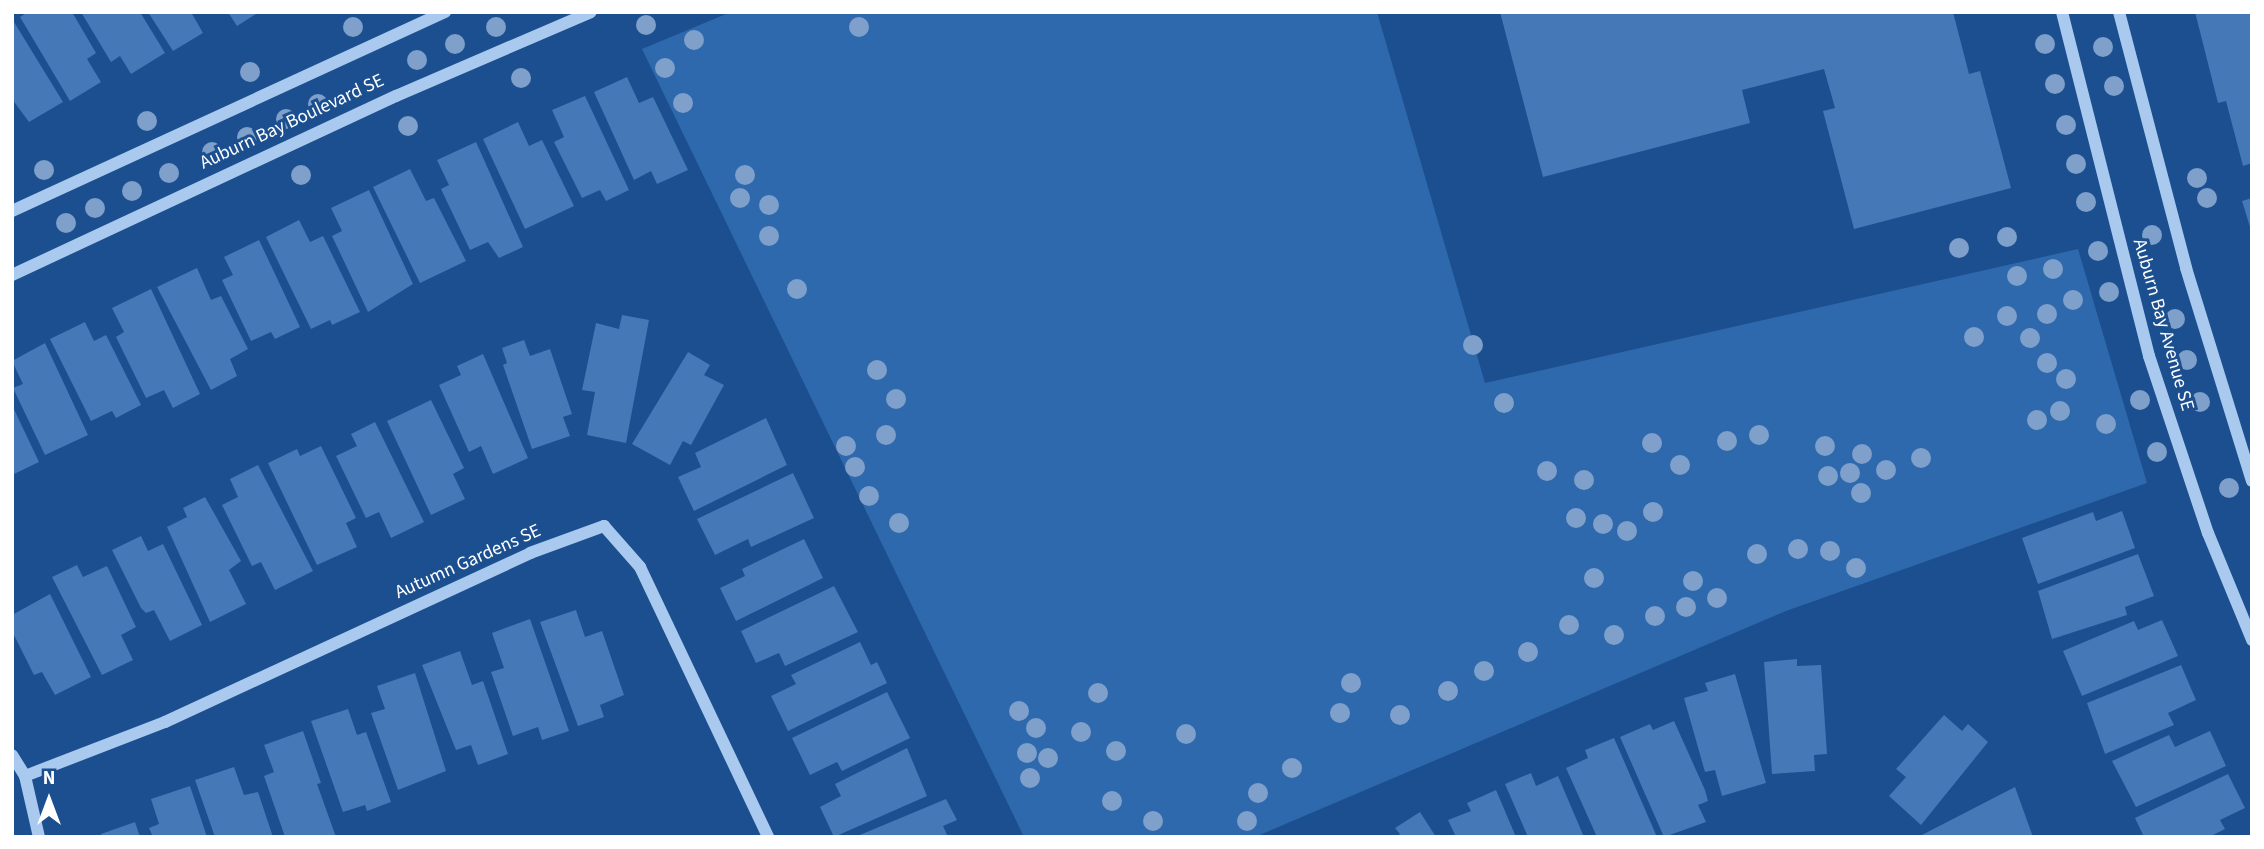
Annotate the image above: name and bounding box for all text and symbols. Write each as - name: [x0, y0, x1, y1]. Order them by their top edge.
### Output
- street label: Auburn Bay Boulevard SE: [196, 69, 388, 175]
- street label: Auburn Bay Avenue SE: [2127, 236, 2199, 414]
- street label: Autumn Gardens SE: [392, 520, 544, 604]
- north arrow: [14, 765, 84, 835]
- text: N: [43, 765, 55, 792]

